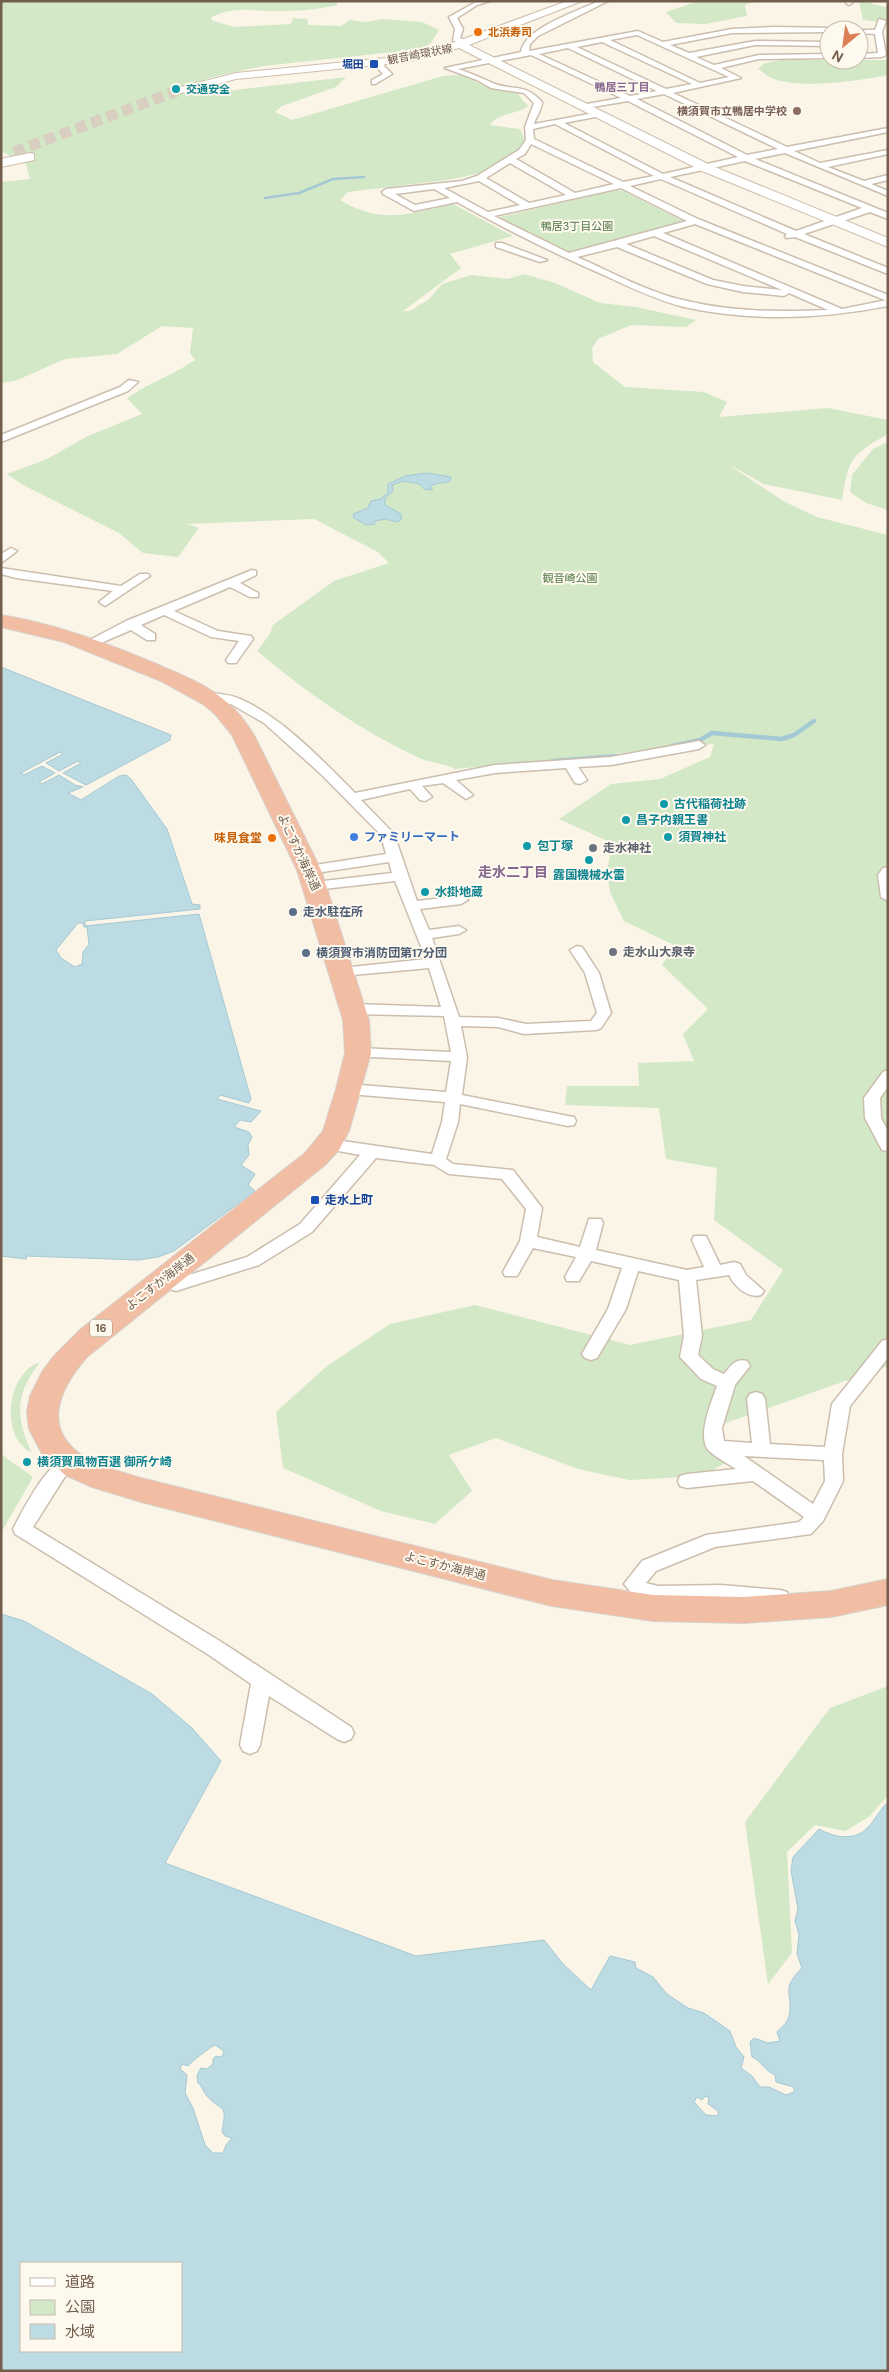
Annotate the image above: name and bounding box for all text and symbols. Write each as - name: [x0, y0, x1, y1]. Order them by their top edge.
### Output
- north arrow: [819, 20, 869, 70]
- place label: 北浜寿司: [488, 25, 532, 39]
- marker: 北浜寿司: [472, 26, 484, 38]
- street label: 観音崎環状線: [386, 41, 454, 67]
- text: N: [829, 46, 847, 67]
- place label: 堀田: [342, 57, 364, 71]
- marker: 堀田: [368, 58, 380, 70]
- district label: 鴨居三丁目: [595, 80, 650, 94]
- place label: 交通安全: [186, 82, 230, 96]
- marker: 交通安全: [170, 83, 182, 95]
- place label: 横須賀市立鴨居中学校: [677, 104, 787, 118]
- marker: 横須賀市立鴨居中学校: [791, 105, 803, 117]
- park label: 鴨居3丁目公園: [541, 219, 613, 233]
- park label: 観音崎公園: [543, 571, 598, 585]
- place label: 古代稲荷社跡: [674, 796, 746, 812]
- marker: 古代稲荷社跡: [658, 798, 670, 810]
- street label: よこすか海岸通: [274, 811, 324, 893]
- place label: 昌子内親王書: [636, 812, 708, 828]
- marker: 昌子内親王書: [620, 814, 632, 826]
- place label: ファミリーマート: [364, 829, 460, 845]
- place label: 須賀神社: [678, 829, 726, 845]
- place label: 味見食堂: [214, 830, 262, 846]
- marker: ファミリーマート: [348, 831, 360, 843]
- marker: 須賀神社: [662, 831, 674, 843]
- marker: 味見食堂: [266, 832, 278, 844]
- place label: 包丁塚: [537, 838, 573, 854]
- marker: 包丁塚: [521, 840, 533, 852]
- place label: 走水神社: [603, 840, 651, 856]
- marker: 走水神社: [587, 842, 599, 854]
- marker: 露国機械水雷: [583, 854, 595, 866]
- district label: 走水二丁目: [478, 863, 548, 881]
- place label: 露国機械水雷: [553, 867, 625, 883]
- place label: 水掛地蔵: [435, 884, 483, 900]
- marker: 水掛地蔵: [419, 886, 431, 898]
- place label: 走水駐在所: [303, 904, 363, 920]
- marker: 走水駐在所: [287, 906, 299, 918]
- place label: 走水山大泉寺: [623, 944, 695, 960]
- place label: 横須賀市消防団第17分団: [316, 945, 447, 961]
- marker: 走水山大泉寺: [607, 946, 619, 958]
- marker: 横須賀市消防団第17分団: [300, 947, 312, 959]
- place label: 走水上町: [325, 1192, 373, 1208]
- marker: 走水上町: [309, 1194, 321, 1206]
- street label: よこすか海岸通: [122, 1250, 198, 1314]
- road number: 16: [90, 1320, 112, 1336]
- place label: 横須賀風物百選 御所ケ崎: [37, 1454, 172, 1470]
- marker: 横須賀風物百選 御所ケ崎: [21, 1456, 33, 1468]
- street label: よこすか海岸通: [402, 1548, 488, 1584]
- legend: [20, 2262, 182, 2352]
- text: 道路: [65, 2272, 95, 2292]
- text: 公園: [65, 2297, 95, 2317]
- text: 水域: [65, 2322, 95, 2342]

